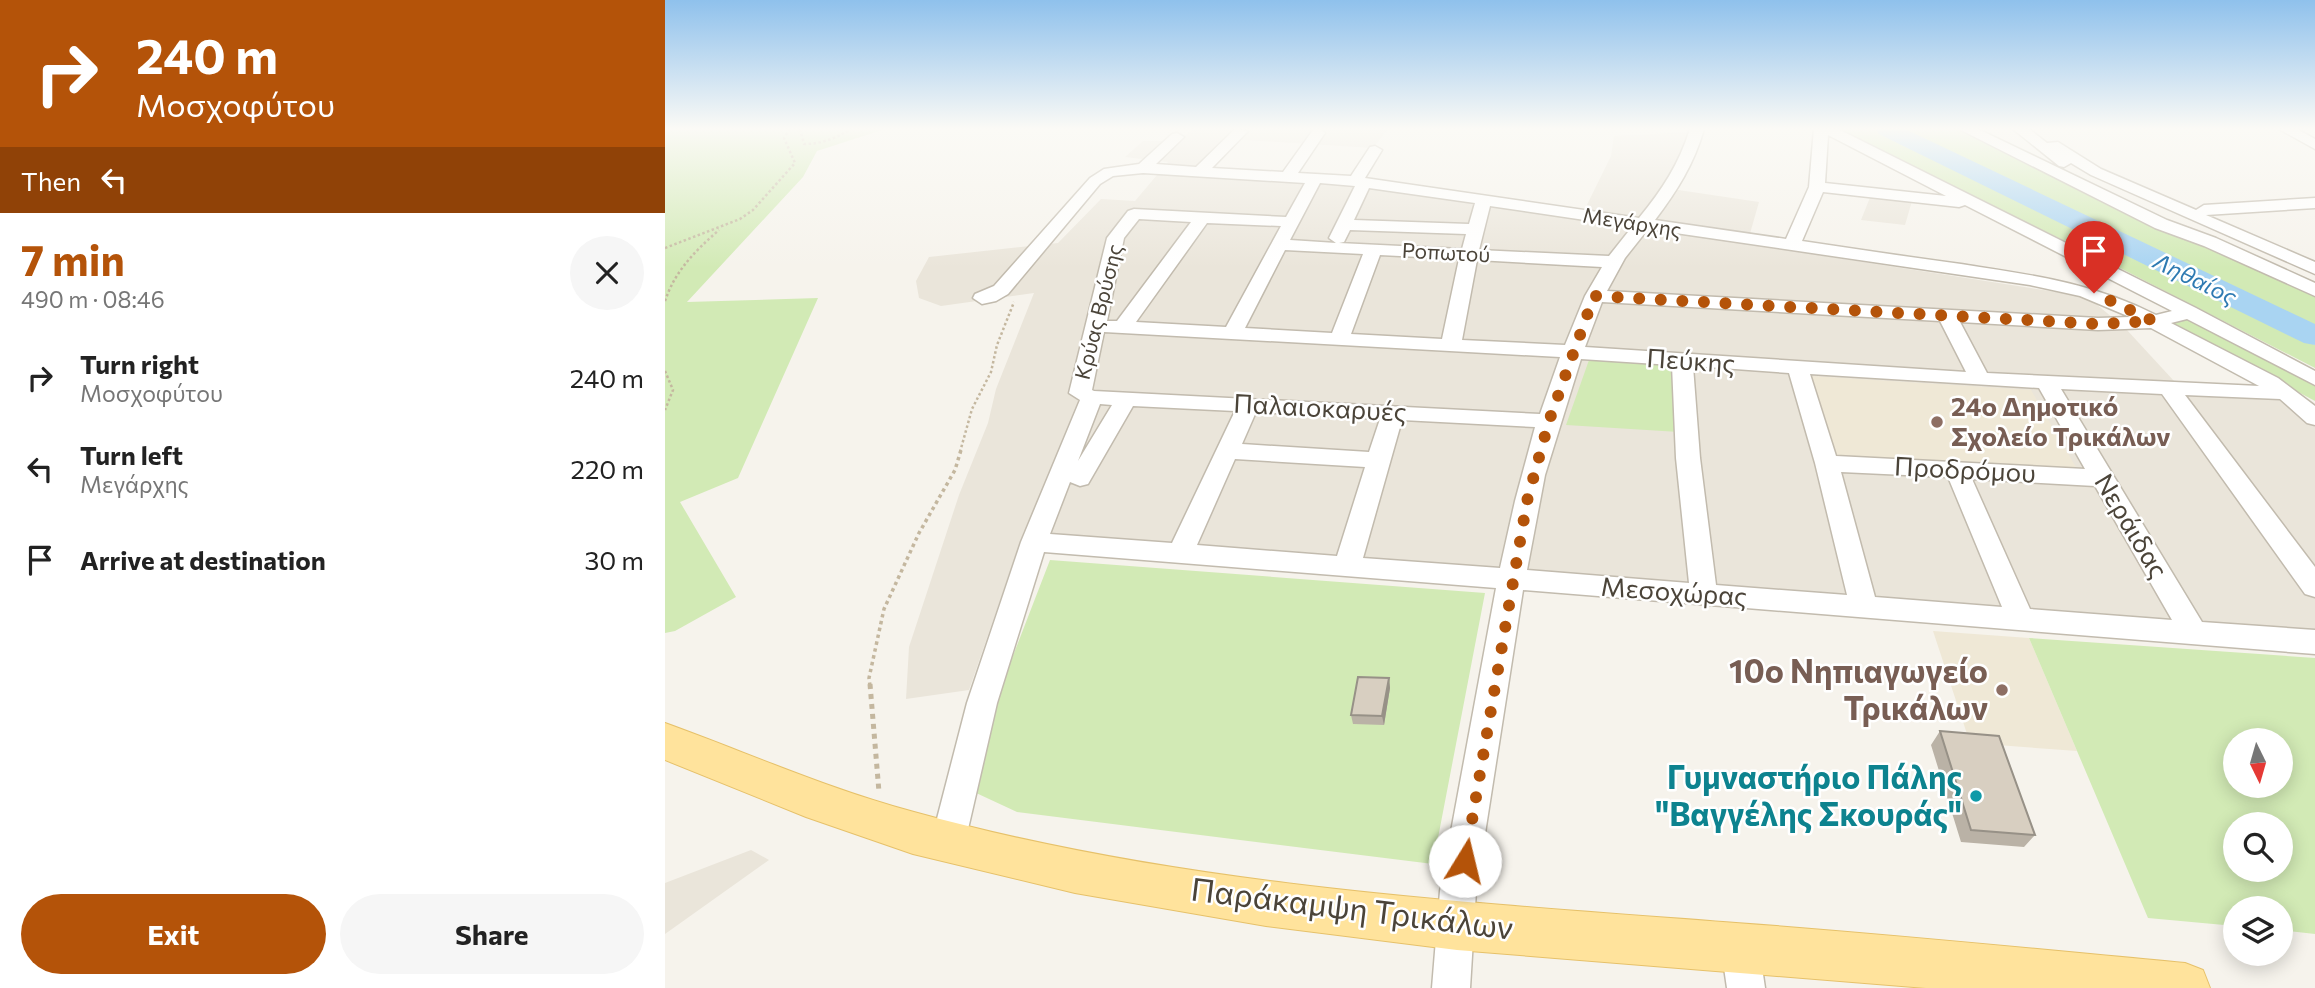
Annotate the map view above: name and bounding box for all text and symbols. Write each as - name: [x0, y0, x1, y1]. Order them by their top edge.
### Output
- text: 240 m: [136, 24, 278, 84]
- icon: right: [21, 28, 112, 119]
- text: Μοσχοφύτου: [136, 84, 335, 124]
- icon: left: [95, 161, 133, 199]
- text: Then: [21, 165, 81, 196]
- street label: Μεγάρχης: [1581, 201, 1683, 242]
- pin: [2064, 221, 2124, 293]
- icon: arrive: [2075, 232, 2113, 270]
- text: 7 min: [21, 233, 125, 285]
- button: close: [570, 236, 644, 310]
- street label: Ροπωτού: [1401, 237, 1491, 266]
- street label: Κρύας Βρύσης: [1069, 241, 1126, 382]
- water label: Ληθαίος: [2148, 246, 2242, 310]
- text: 490 m · 08:46: [21, 285, 165, 313]
- street label: Πεύκης: [1646, 341, 1737, 378]
- text: Turn right: [80, 348, 199, 379]
- icon: right: [21, 359, 59, 397]
- text: 240 m: [570, 362, 644, 393]
- text: Μοσχοφύτου: [80, 379, 223, 407]
- street label: Παλαιοκαρυές: [1233, 386, 1407, 427]
- place label: 24ο Δημοτικό Σχολείο Τρικάλων: [1951, 390, 2170, 451]
- marker: 24ο Δημοτικό Σχολείο Τρικάλων: [1929, 414, 1945, 430]
- text: Turn left: [80, 439, 183, 470]
- street label: Προδρόμου: [1893, 449, 2037, 488]
- icon: left: [21, 450, 59, 488]
- text: 220 m: [571, 453, 644, 484]
- street label: Νεράιδας: [2089, 468, 2175, 583]
- text: Μεγάρχης: [80, 470, 189, 498]
- icon: arrive: [21, 541, 59, 579]
- text: Arrive at destination: [80, 544, 326, 575]
- text: 30 m: [585, 544, 644, 575]
- street label: Μεσοχώρας: [1600, 570, 1748, 611]
- place label: 10ο Νηπιαγωγείο Τρικάλων: [1729, 650, 1988, 727]
- marker: 10ο Νηπιαγωγείο Τρικάλων: [1994, 682, 2010, 698]
- north arrow: [2223, 728, 2293, 798]
- map controls: [2223, 728, 2293, 966]
- place label: Γυμναστήριο Πάλης "Βαγγέλης Σκουράς": [1655, 756, 1962, 833]
- marker: Γυμναστήριο Πάλης "Βαγγέλης Σκουράς": [1968, 788, 1984, 804]
- button: search: [2223, 812, 2293, 882]
- position arrow: [1428, 824, 1502, 898]
- street label: Παράκαμψη Τρικάλων: [1189, 867, 1515, 947]
- button: Exit: [21, 894, 326, 974]
- button: Share: [340, 894, 644, 974]
- button: layers: [2223, 896, 2293, 966]

